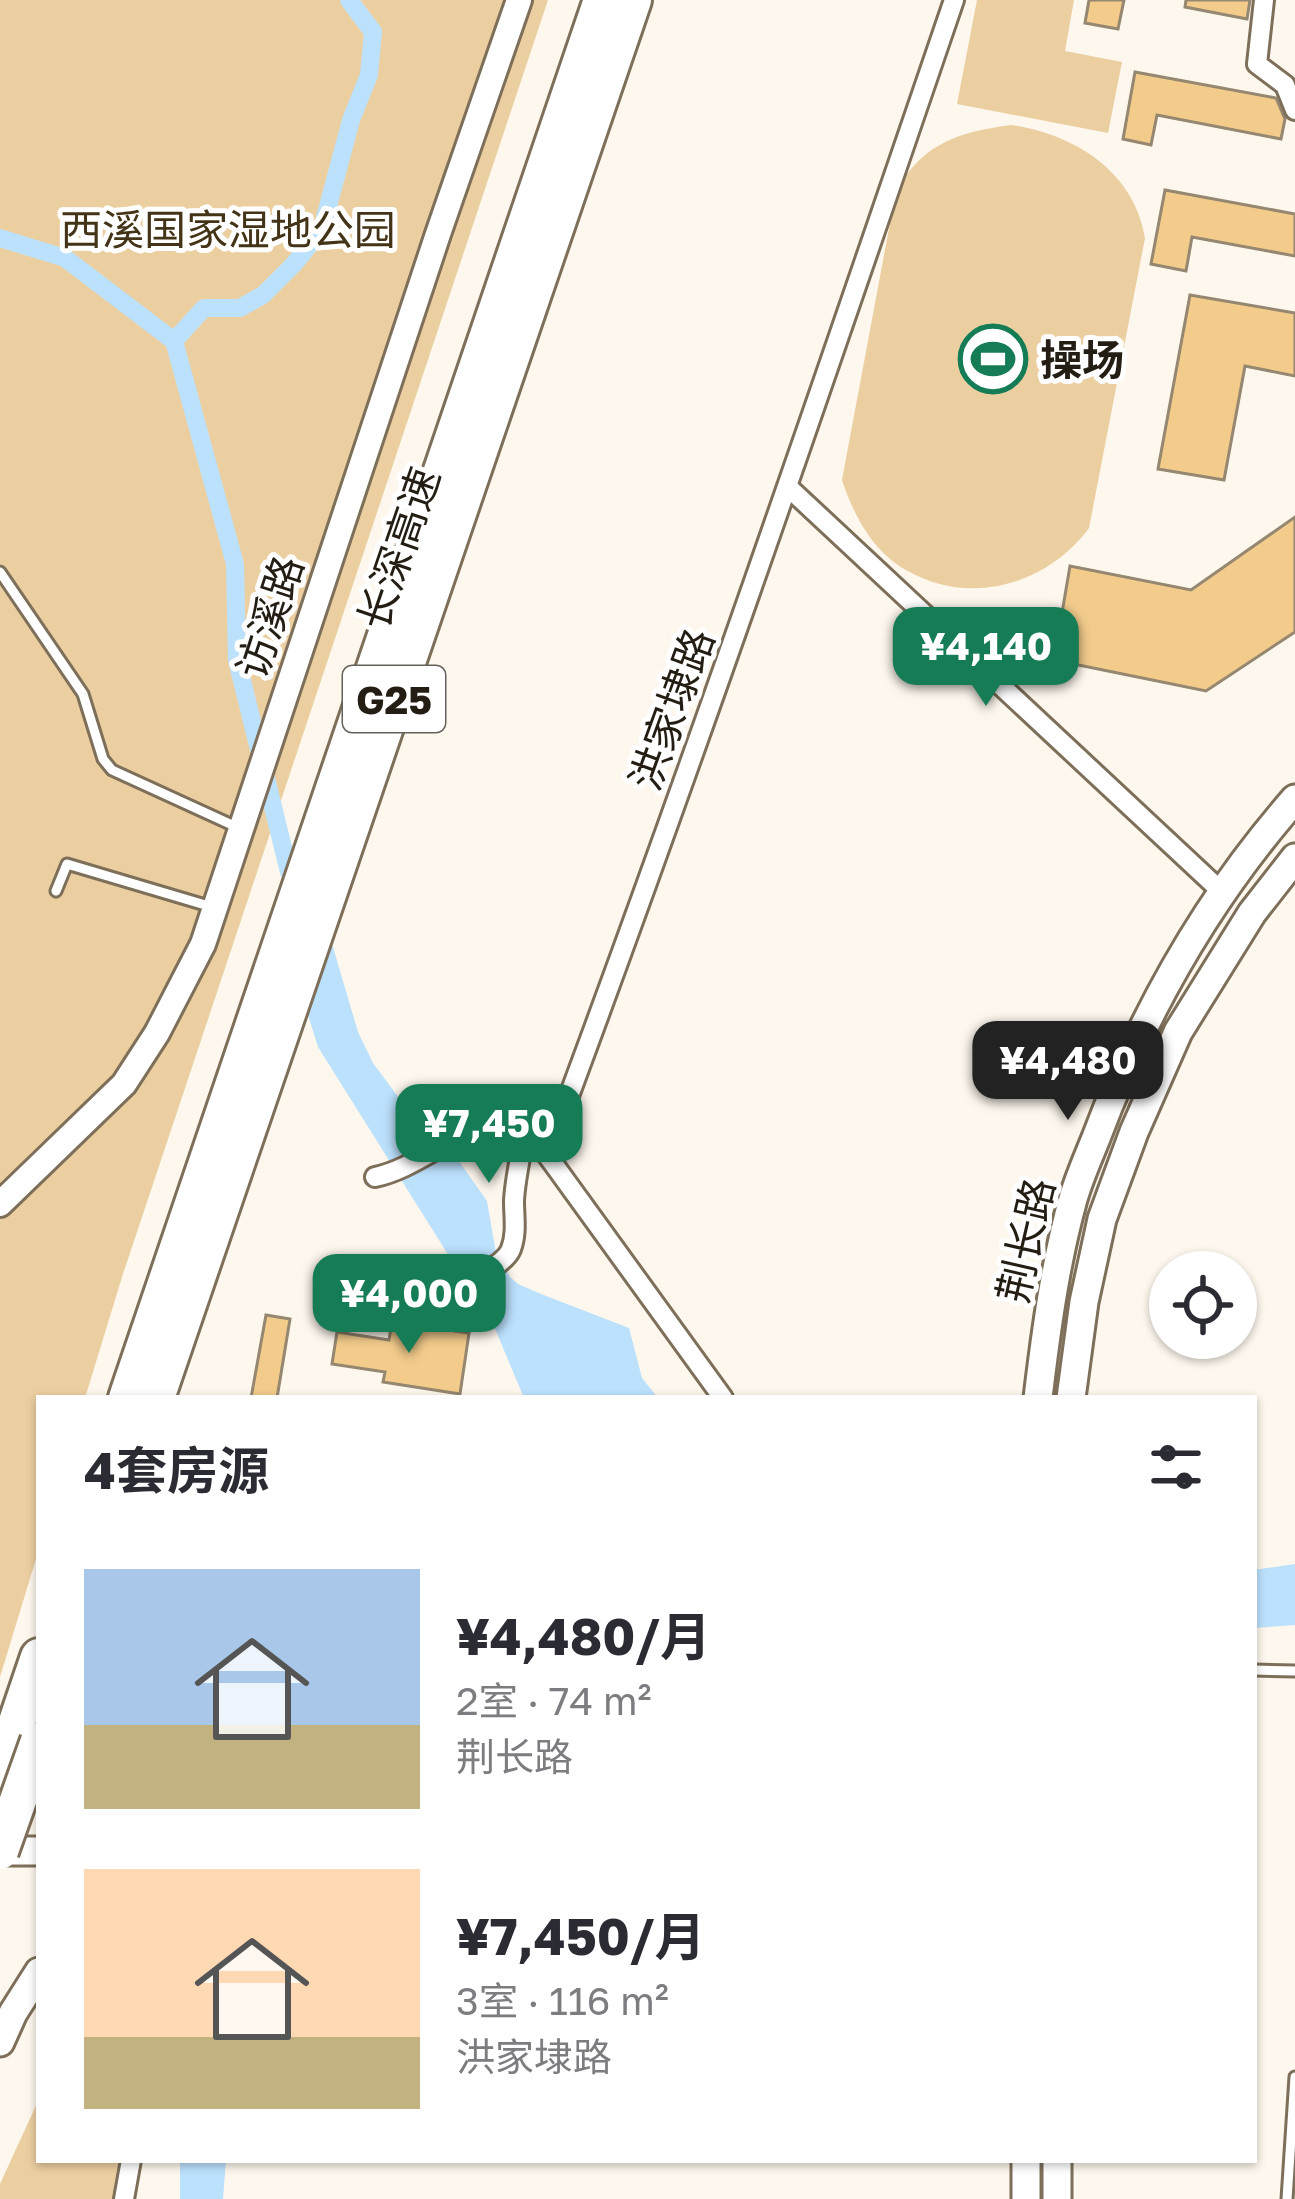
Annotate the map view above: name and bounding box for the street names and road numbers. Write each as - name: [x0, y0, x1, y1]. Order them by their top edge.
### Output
- street label: 长深高速: [347, 460, 449, 636]
- street label: 访溪路: [226, 549, 312, 685]
- street label: 洪家埭路: [619, 622, 723, 796]
- road number: G25: [343, 666, 445, 732]
- street label: 荆长路: [986, 1173, 1064, 1307]

